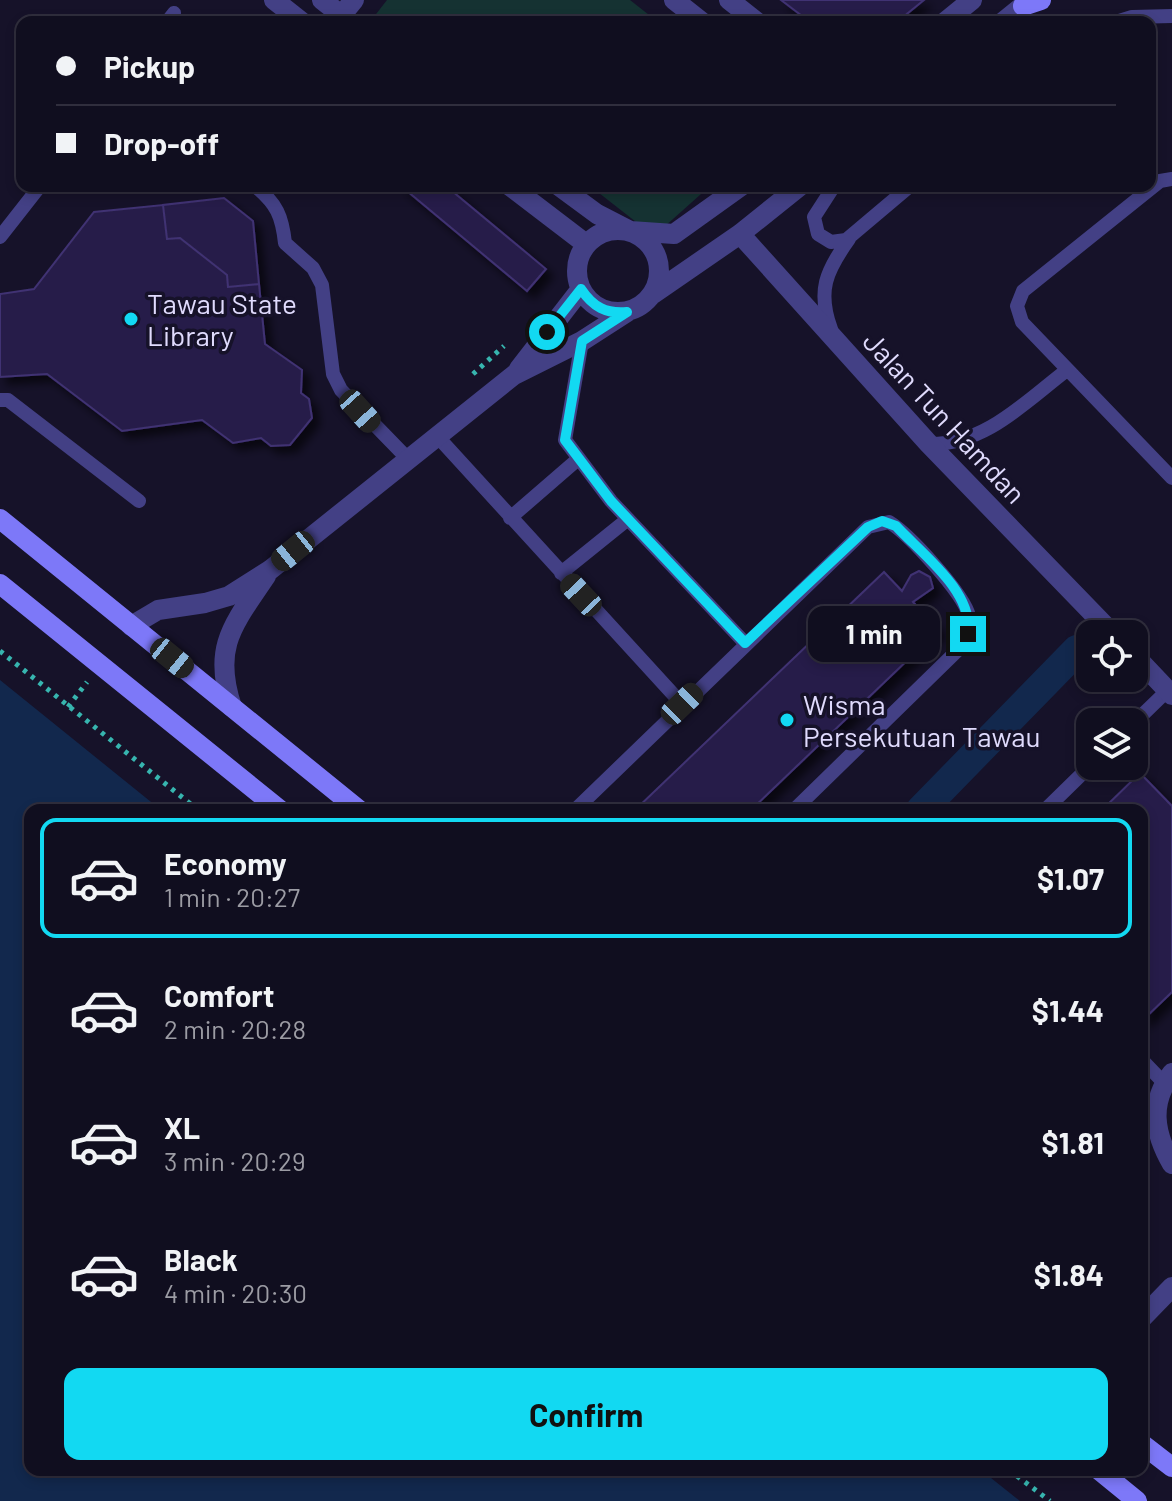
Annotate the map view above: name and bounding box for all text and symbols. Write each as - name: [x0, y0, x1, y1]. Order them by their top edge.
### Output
- text: Pickup: [104, 48, 195, 84]
- text: Drop-off: [104, 125, 219, 161]
- place label: Tawau State Library: [147, 286, 297, 352]
- marker: Tawau State Library: [122, 310, 140, 328]
- route start: [529, 314, 565, 350]
- street label: Jalan Tun Hamdan: [857, 324, 1033, 510]
- car: [335, 385, 385, 437]
- car: [267, 527, 319, 575]
- car: [556, 569, 606, 621]
- callout: 1 min: [808, 606, 940, 662]
- route end: [950, 616, 986, 652]
- text: 1 min: [846, 618, 902, 649]
- map controls: [1076, 620, 1148, 780]
- button: locate: [1076, 620, 1148, 692]
- car: [146, 634, 198, 682]
- car: [656, 679, 708, 729]
- place label: Wisma Persekutuan Tawau: [803, 687, 1041, 753]
- button: layers: [1076, 708, 1148, 780]
- marker: Wisma Persekutuan Tawau: [778, 711, 796, 729]
- icon: car: [68, 842, 140, 914]
- text: Economy: [164, 845, 287, 881]
- text: $1.07: [1037, 860, 1104, 896]
- text: 1 min · 20:27: [164, 881, 300, 912]
- icon: car: [68, 974, 140, 1046]
- text: Comfort: [164, 977, 274, 1013]
- text: $1.44: [1032, 992, 1104, 1028]
- text: 2 min · 20:28: [164, 1013, 306, 1044]
- icon: car: [68, 1106, 140, 1178]
- text: XL: [164, 1109, 200, 1145]
- text: $1.81: [1042, 1124, 1104, 1160]
- text: 3 min · 20:29: [164, 1145, 306, 1176]
- icon: car: [68, 1238, 140, 1310]
- text: Black: [164, 1241, 238, 1277]
- text: $1.84: [1034, 1256, 1104, 1292]
- text: 4 min · 20:30: [164, 1277, 307, 1308]
- button: Confirm: [64, 1368, 1108, 1460]

